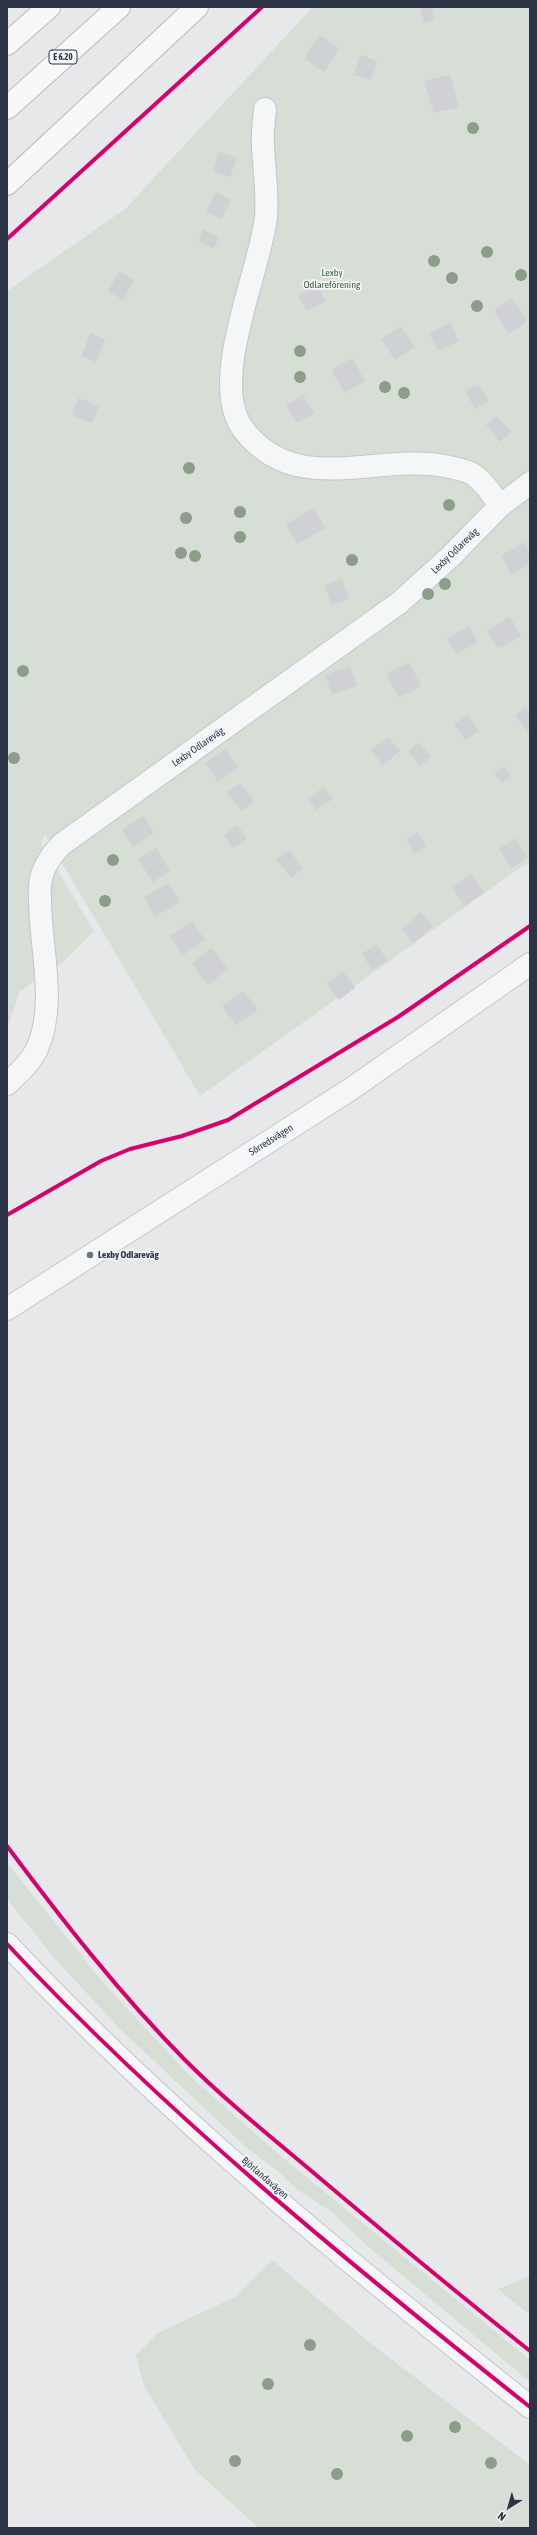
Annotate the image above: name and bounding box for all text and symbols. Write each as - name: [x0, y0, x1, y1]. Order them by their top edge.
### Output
- road number: E 6.20: [49, 50, 77, 64]
- park label: Lexby Odlareförening: [304, 267, 360, 290]
- street label: Lexby Odlareväg: [429, 526, 481, 576]
- street label: Lexby Odlareväg: [170, 725, 226, 769]
- street label: Sörredsvägen: [247, 1122, 295, 1158]
- place label: Lexby Odlareväg: [98, 1249, 159, 1261]
- marker: Lexby Odlareväg: [85, 1250, 95, 1260]
- street label: Björlandavägen: [239, 2154, 291, 2202]
- north arrow: [489, 2487, 529, 2527]
- text: N: [496, 2510, 508, 2523]

